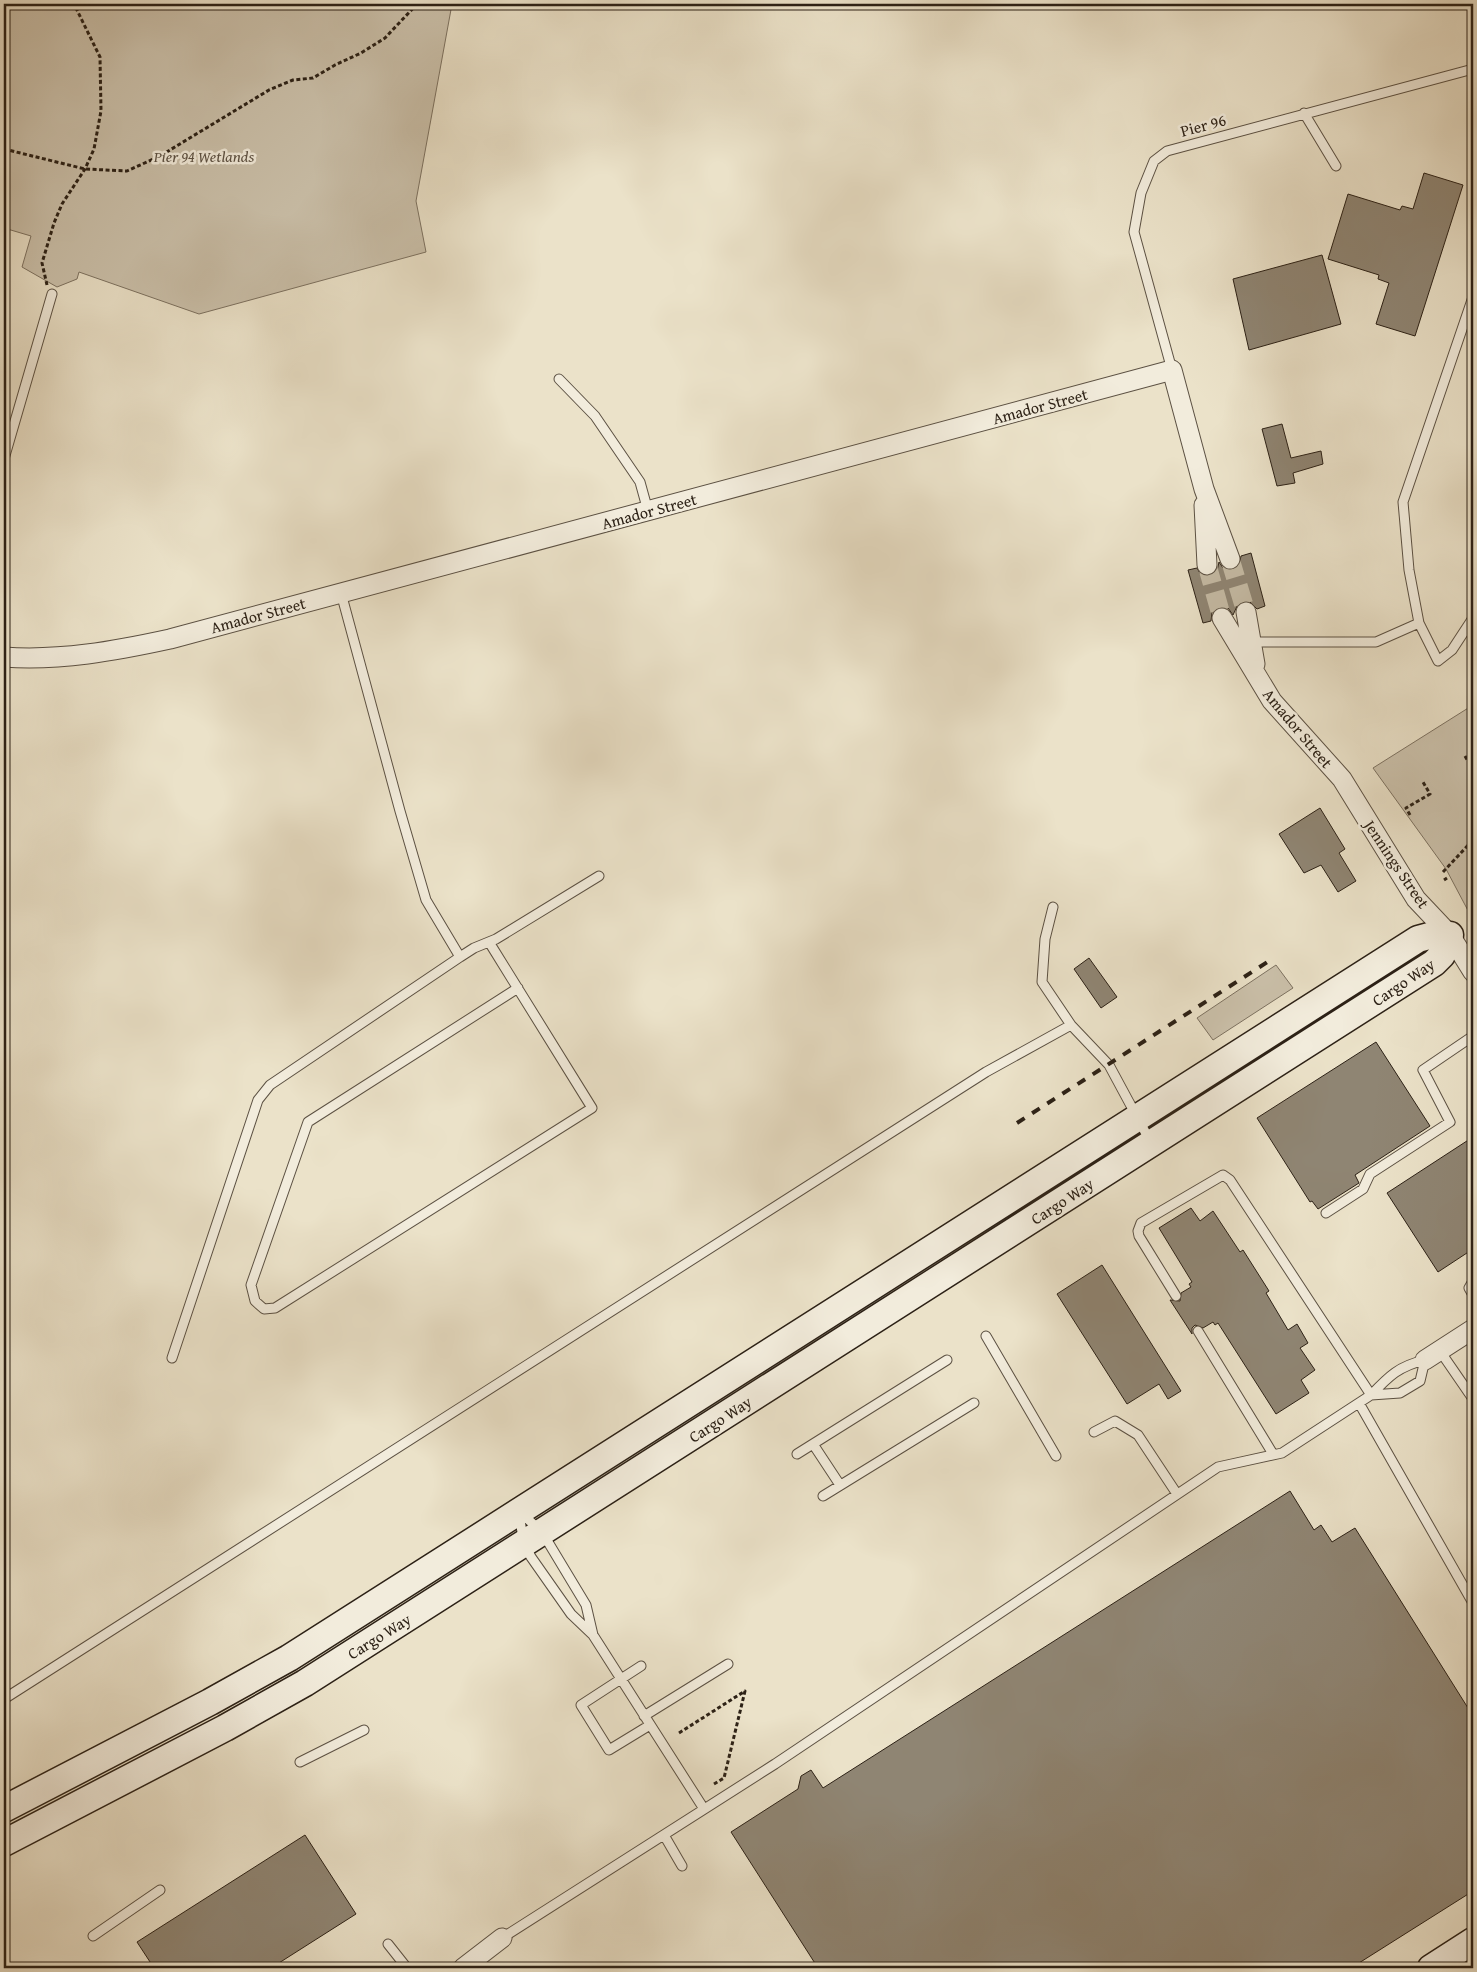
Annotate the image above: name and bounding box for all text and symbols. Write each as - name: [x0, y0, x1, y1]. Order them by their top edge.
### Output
- street label: Pier 96: [1178, 107, 1229, 143]
- park label: Pier 94 Wetlands: [153, 144, 254, 168]
- street label: Amador Street: [990, 382, 1091, 430]
- street label: Amador Street: [599, 487, 700, 535]
- street label: Amador Street: [208, 591, 309, 639]
- street label: Amador Street: [1257, 683, 1339, 773]
- street label: Jennings Street: [1357, 813, 1436, 913]
- street label: Cargo Way: [1367, 952, 1439, 1012]
- street label: Cargo Way: [1026, 1172, 1098, 1230]
- street label: Cargo Way: [684, 1390, 756, 1448]
- street label: Cargo Way: [343, 1607, 415, 1665]

